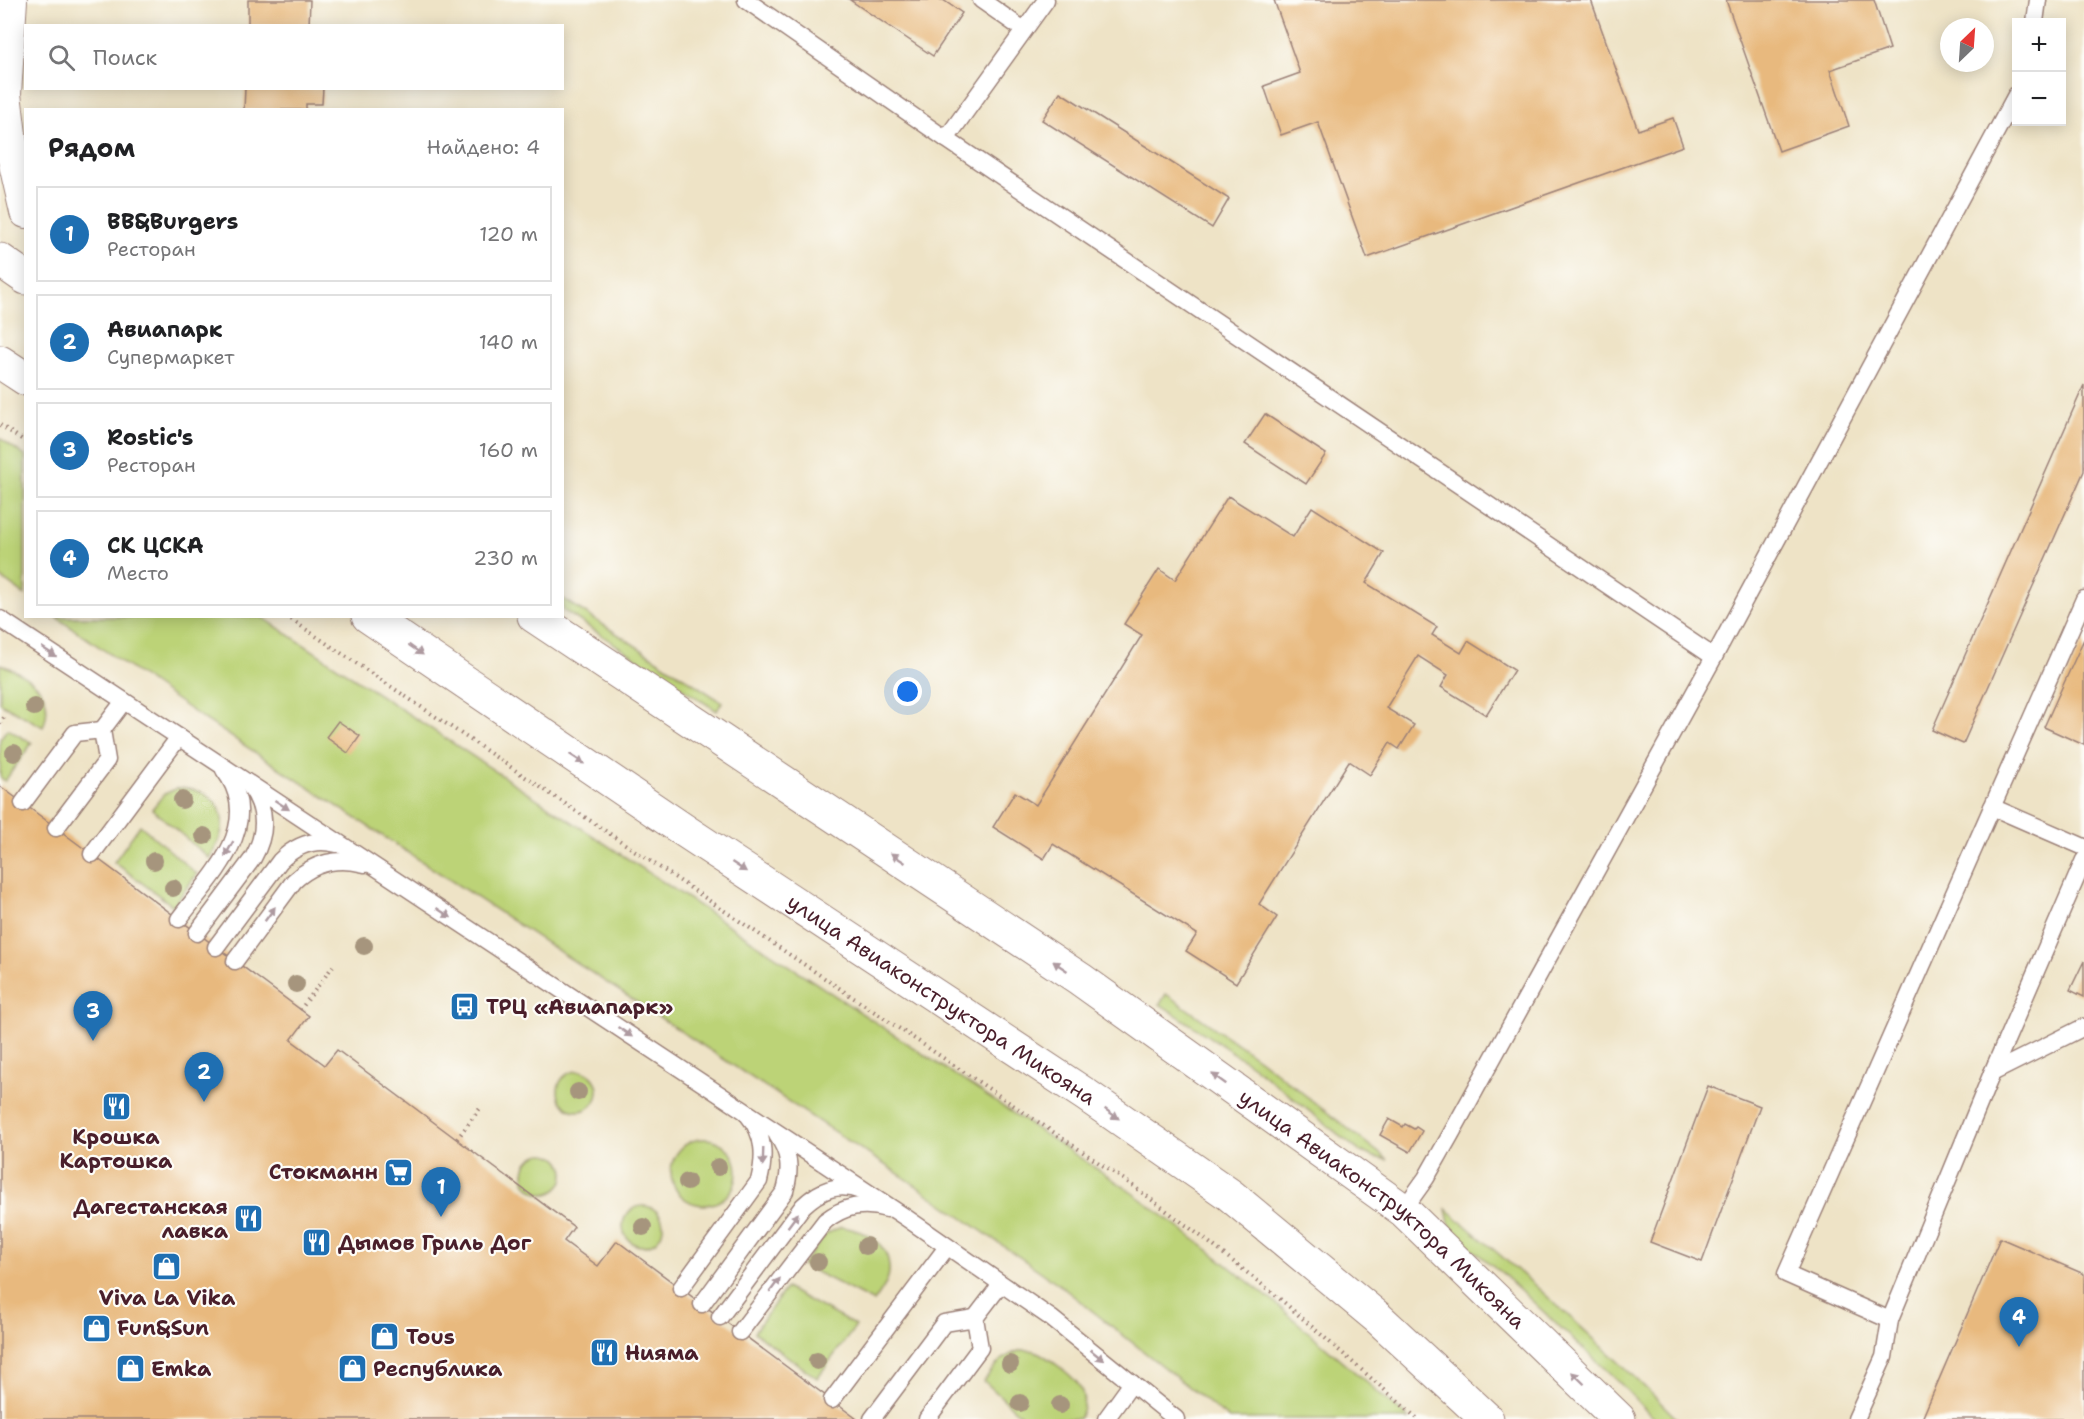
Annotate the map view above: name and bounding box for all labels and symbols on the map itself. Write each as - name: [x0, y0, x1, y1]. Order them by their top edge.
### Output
- north arrow: [1940, 18, 1994, 72]
- one-way arrow: [407, 644, 423, 656]
- one-way arrow: [41, 646, 57, 657]
- your location: [893, 677, 922, 706]
- one-way arrow: [569, 753, 585, 764]
- one-way arrow: [273, 799, 289, 811]
- one-way arrow: [224, 841, 234, 858]
- one-way arrow: [890, 853, 906, 864]
- one-way arrow: [731, 862, 748, 873]
- street label: улица Авиаконструктора Микояна: [782, 888, 1101, 1112]
- one-way arrow: [264, 906, 276, 922]
- one-way arrow: [436, 907, 453, 918]
- one-way arrow: [1053, 960, 1069, 972]
- bus stop icon: ТРЦ «Авиапарк»: [449, 991, 481, 1023]
- pin: 3: [74, 992, 112, 1041]
- place label: ТРЦ «Авиапарк»: [486, 993, 673, 1021]
- one-way arrow: [616, 1026, 632, 1038]
- pin: 2: [184, 1052, 224, 1102]
- one-way arrow: [1212, 1073, 1228, 1085]
- street label: улица Авиаконструктора Микояна: [1233, 1083, 1532, 1335]
- restaurant icon: Крошка Картошка: [100, 1090, 132, 1122]
- one-way arrow: [1104, 1108, 1120, 1120]
- place label: Крошка Картошка: [60, 1123, 173, 1175]
- one-way arrow: [758, 1148, 767, 1167]
- supermarket icon: Стокманн: [383, 1156, 415, 1188]
- place label: Стокманн: [269, 1158, 378, 1186]
- pin: 1: [422, 1168, 460, 1217]
- place label: Дагестанская лавка: [73, 1193, 229, 1245]
- restaurant icon: Дагестанская лавка: [233, 1203, 265, 1235]
- one-way arrow: [786, 1212, 798, 1227]
- restaurant icon: Дымов Гриль Дог: [301, 1227, 333, 1259]
- place label: Дымов Гриль Дог: [338, 1229, 532, 1257]
- shop icon: Viva La Vika: [151, 1251, 183, 1283]
- one-way arrow: [769, 1277, 781, 1293]
- place label: Viva La Vika: [99, 1284, 236, 1312]
- pin: 4: [2000, 1298, 2038, 1347]
- shop icon: Fun&Sun: [80, 1312, 112, 1344]
- place label: Fun&Sun: [117, 1314, 209, 1342]
- shop icon: Tous: [369, 1321, 401, 1353]
- place label: Tous: [406, 1323, 455, 1351]
- restaurant icon: Нияма: [588, 1337, 620, 1369]
- place label: Нияма: [625, 1339, 699, 1367]
- one-way arrow: [1089, 1348, 1105, 1361]
- shop icon: Emka: [114, 1353, 146, 1385]
- shop icon: Республика: [336, 1353, 368, 1385]
- place label: Emka: [151, 1355, 212, 1383]
- place label: Республика: [373, 1355, 503, 1383]
- one-way arrow: [1570, 1371, 1585, 1385]

